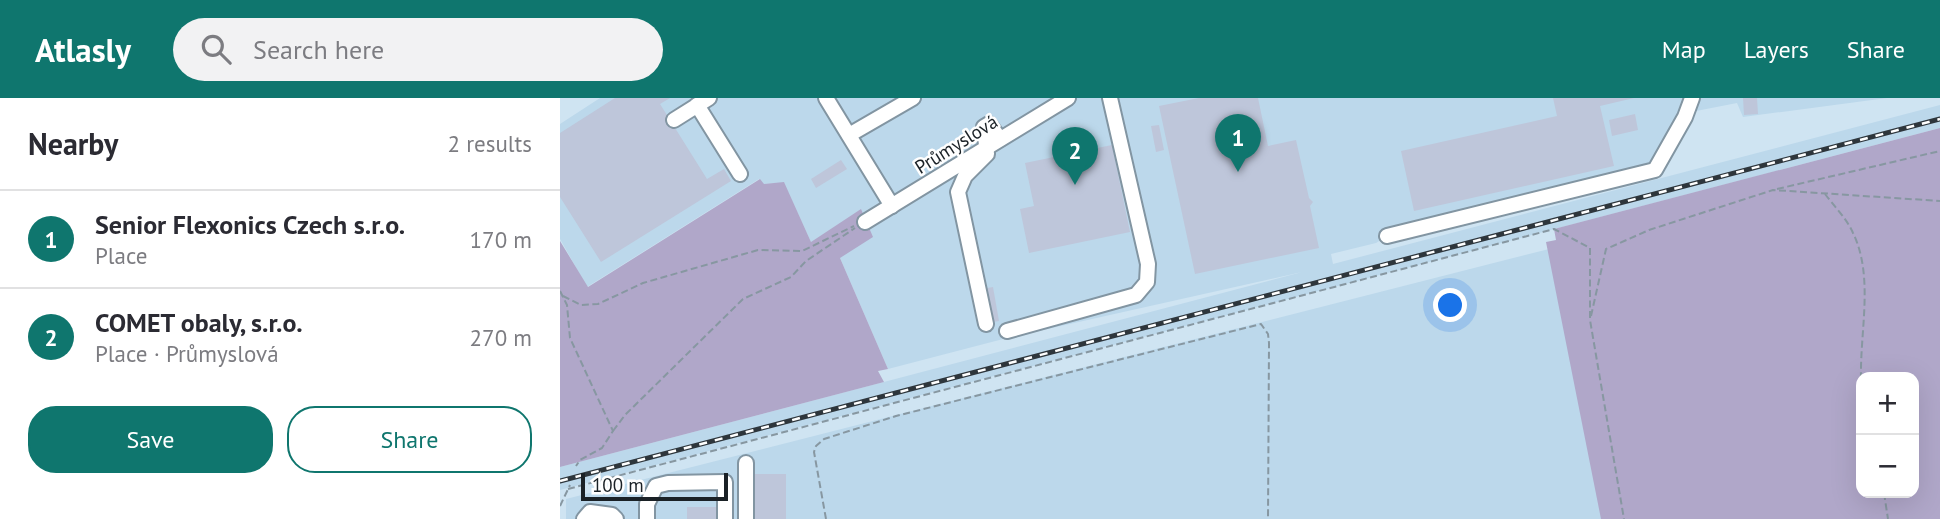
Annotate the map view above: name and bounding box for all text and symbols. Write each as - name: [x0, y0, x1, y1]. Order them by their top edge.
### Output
- search box: [173, 18, 663, 81]
- text: Atlasly: [35, 28, 131, 71]
- icon: search: [197, 30, 235, 68]
- text: Search here: [253, 33, 384, 66]
- text: Map: [1662, 34, 1706, 65]
- text: Layers: [1744, 34, 1809, 65]
- text: Share: [1847, 34, 1905, 65]
- street label: Průmyslová: [910, 109, 1002, 179]
- pin: 1: [1215, 114, 1261, 172]
- text: Nearby: [28, 124, 118, 163]
- pin: 2: [1052, 127, 1098, 185]
- text: 2 results: [448, 129, 532, 158]
- text: Senior Flexonics Czech s.r.o.: [95, 208, 405, 241]
- text: 1: [44, 225, 58, 254]
- text: 170 m: [470, 225, 532, 254]
- text: Place: [95, 241, 148, 270]
- your location: [1433, 288, 1467, 322]
- text: COMET obaly, s.r.o.: [95, 306, 303, 339]
- text: 2: [44, 323, 58, 352]
- text: 270 m: [470, 323, 532, 352]
- text: Place · Průmyslová: [95, 339, 279, 368]
- map controls: [1856, 372, 1919, 498]
- button: +: [1856, 372, 1919, 435]
- button: Save: [28, 406, 273, 473]
- button: Share: [287, 406, 532, 473]
- button: −: [1856, 435, 1919, 498]
- scale bar: [581, 470, 728, 502]
- text: 100 m: [592, 473, 644, 497]

